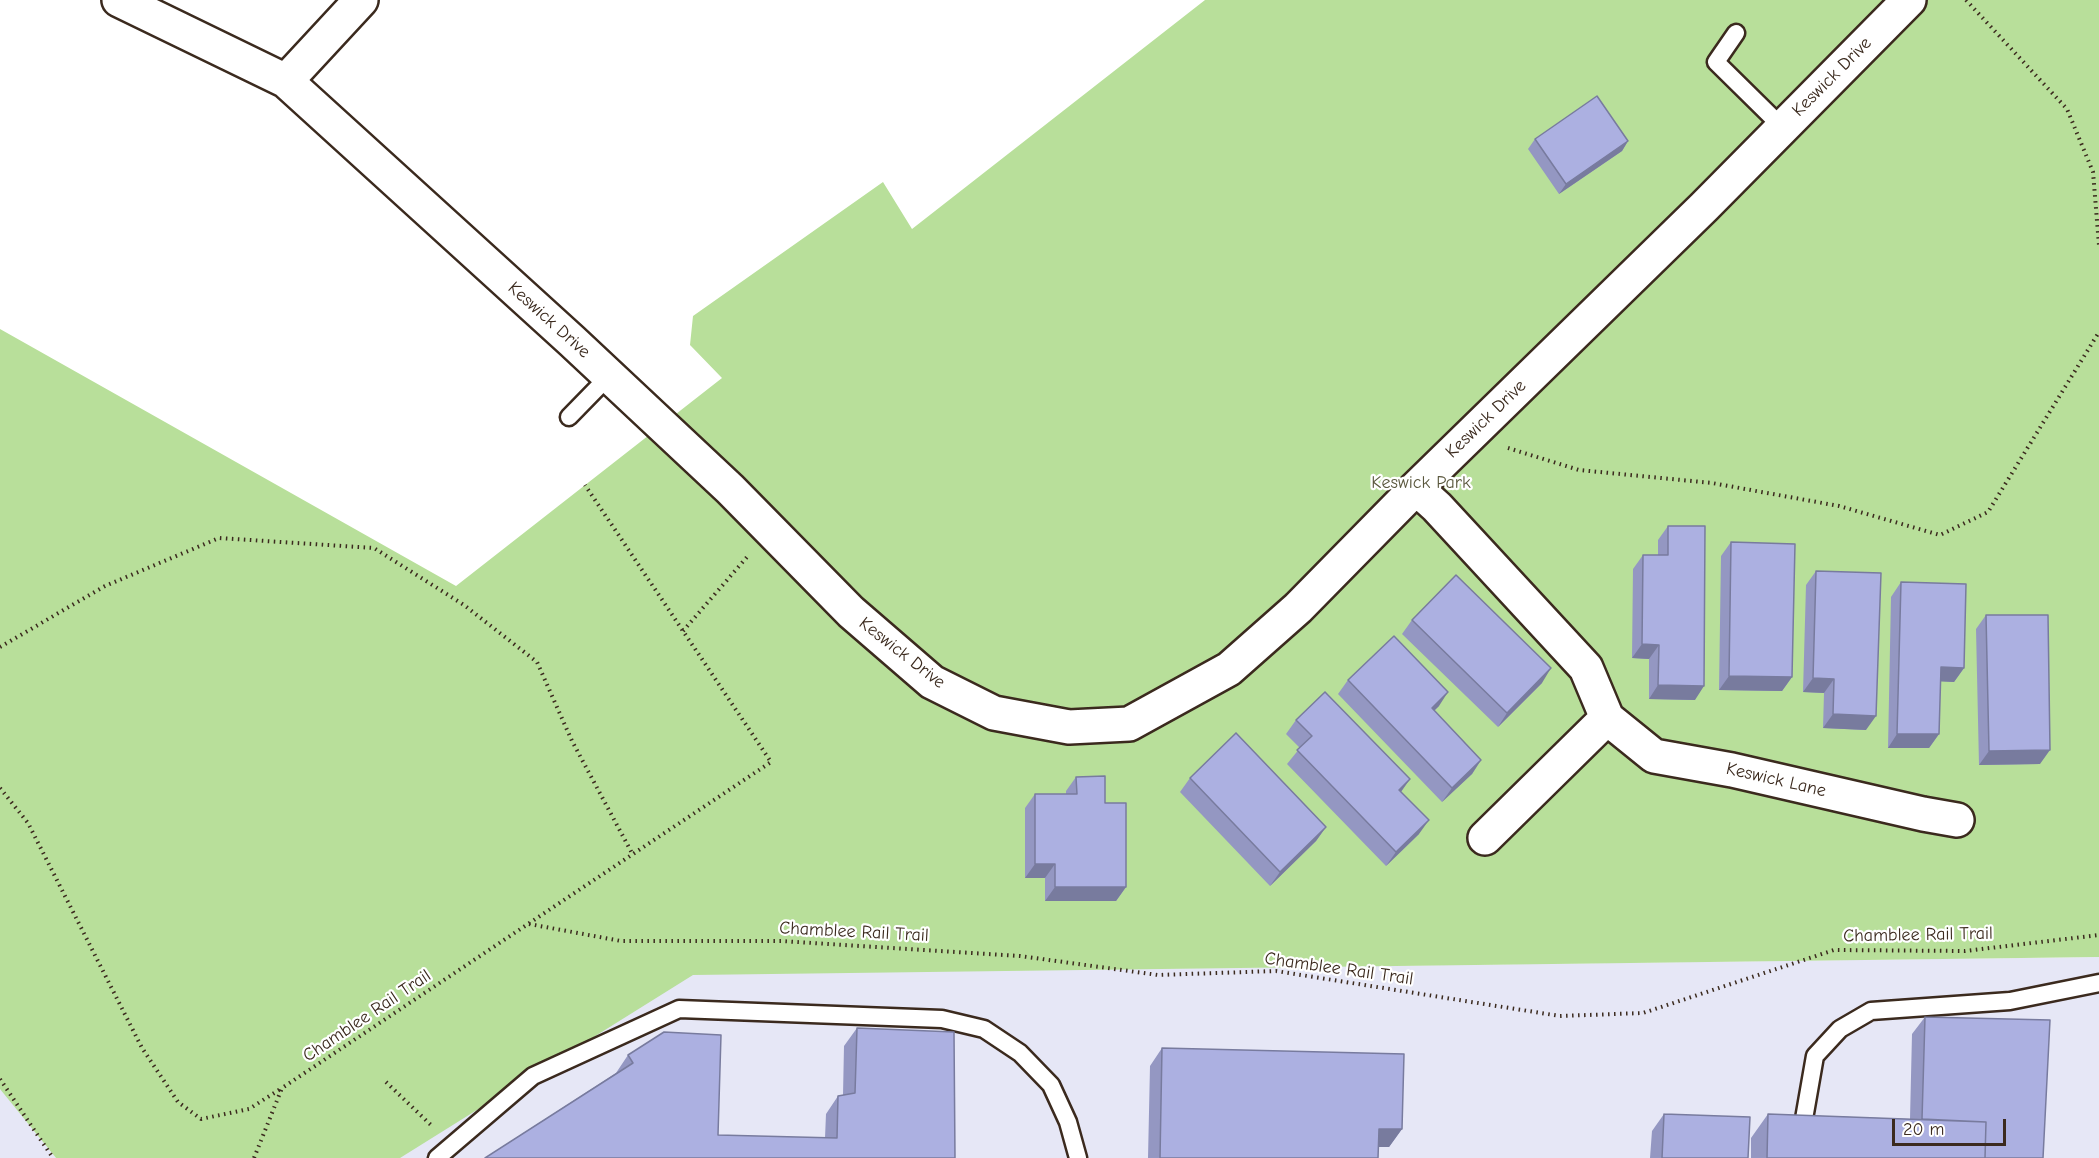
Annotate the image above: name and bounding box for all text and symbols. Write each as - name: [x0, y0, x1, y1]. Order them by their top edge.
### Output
- street label: Keswick Drive: [1788, 33, 1876, 121]
- street label: Keswick Drive: [503, 277, 595, 363]
- street label: Keswick Drive: [1441, 375, 1531, 463]
- park label: Keswick Park: [1371, 472, 1471, 494]
- street label: Keswick Drive: [855, 613, 949, 693]
- street label: Keswick Lane: [1724, 758, 1828, 802]
- street label: Chamblee Rail Trail: [779, 917, 929, 947]
- street label: Chamblee Rail Trail: [1843, 923, 1993, 947]
- street label: Chamblee Rail Trail: [1263, 948, 1415, 990]
- street label: Chamblee Rail Trail: [299, 965, 435, 1067]
- scale bar: [1895, 1107, 2009, 1145]
- text: 20 m: [1903, 1119, 1944, 1140]

